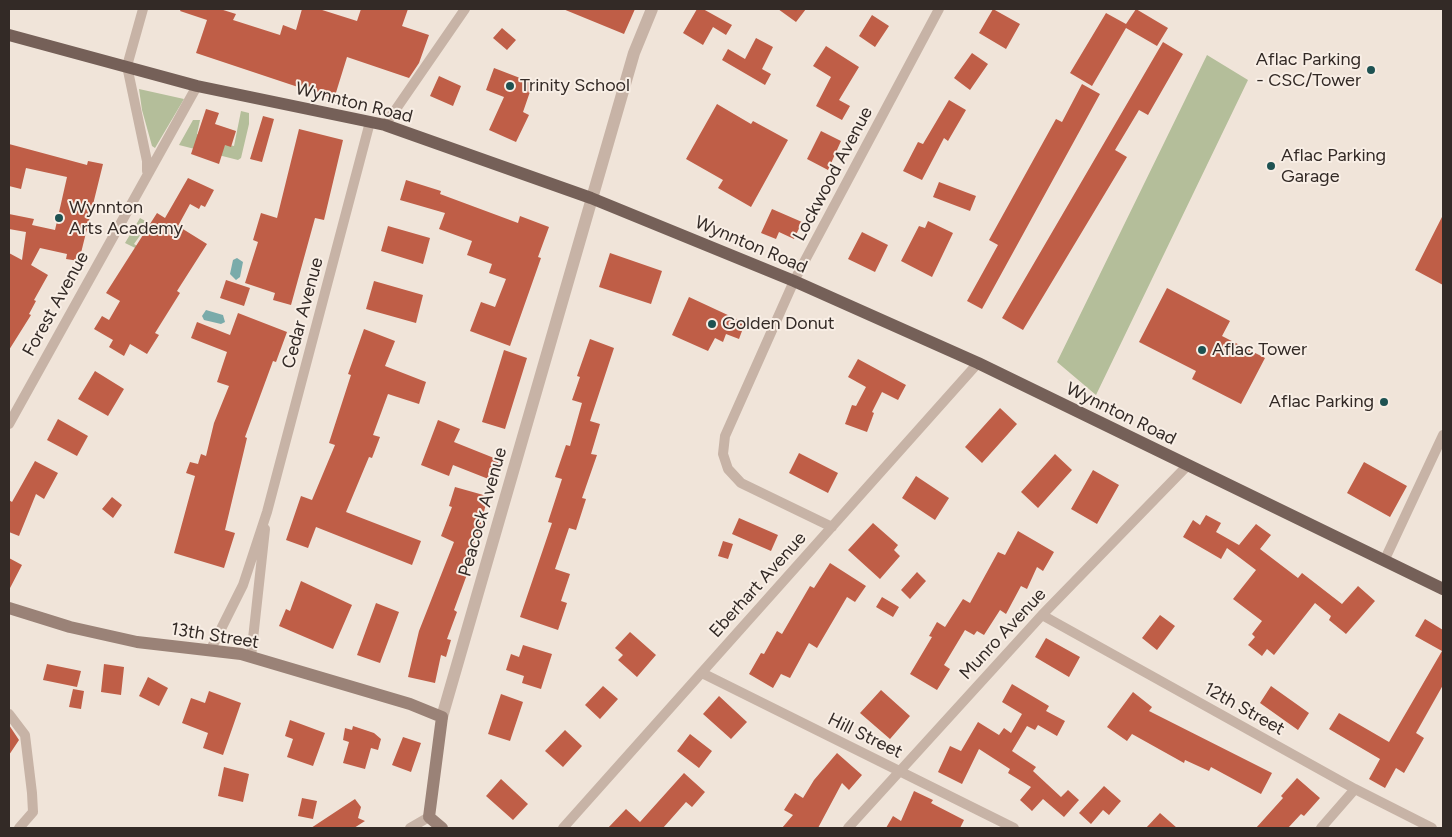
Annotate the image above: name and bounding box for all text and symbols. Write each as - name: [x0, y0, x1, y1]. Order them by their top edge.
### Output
- place label: Aflac Parking - CSC/Tower: [1256, 49, 1361, 92]
- marker: Aflac Parking - CSC/Tower: [1365, 64, 1377, 76]
- place label: Trinity School: [520, 75, 630, 97]
- street label: Wynnton Road: [293, 78, 415, 128]
- marker: Trinity School: [504, 80, 516, 92]
- street label: Lockwood Avenue: [789, 103, 877, 245]
- place label: Aflac Parking Garage: [1281, 145, 1386, 188]
- marker: Aflac Parking Garage: [1265, 160, 1277, 172]
- place label: Wynnton Arts Academy: [69, 197, 183, 240]
- marker: Wynnton Arts Academy: [53, 212, 65, 224]
- street label: Wynnton Road: [692, 212, 810, 278]
- street label: Forest Avenue: [18, 248, 94, 360]
- street label: Cedar Avenue: [278, 255, 328, 371]
- place label: Golden Donut: [722, 313, 835, 335]
- marker: Golden Donut: [706, 318, 718, 330]
- place label: Aflac Tower: [1212, 339, 1307, 361]
- marker: Aflac Tower: [1196, 344, 1208, 356]
- street label: Wynnton Road: [1062, 378, 1180, 450]
- place label: Aflac Parking: [1269, 391, 1374, 413]
- marker: Aflac Parking: [1378, 396, 1390, 408]
- street label: Peacock Avenue: [454, 445, 512, 579]
- street label: Eberhart Avenue: [705, 528, 811, 642]
- street label: Munro Avenue: [955, 584, 1051, 684]
- street label: 13th Street: [169, 618, 261, 654]
- street label: 12th Street: [1200, 678, 1288, 740]
- street label: Hill Street: [824, 709, 906, 763]

